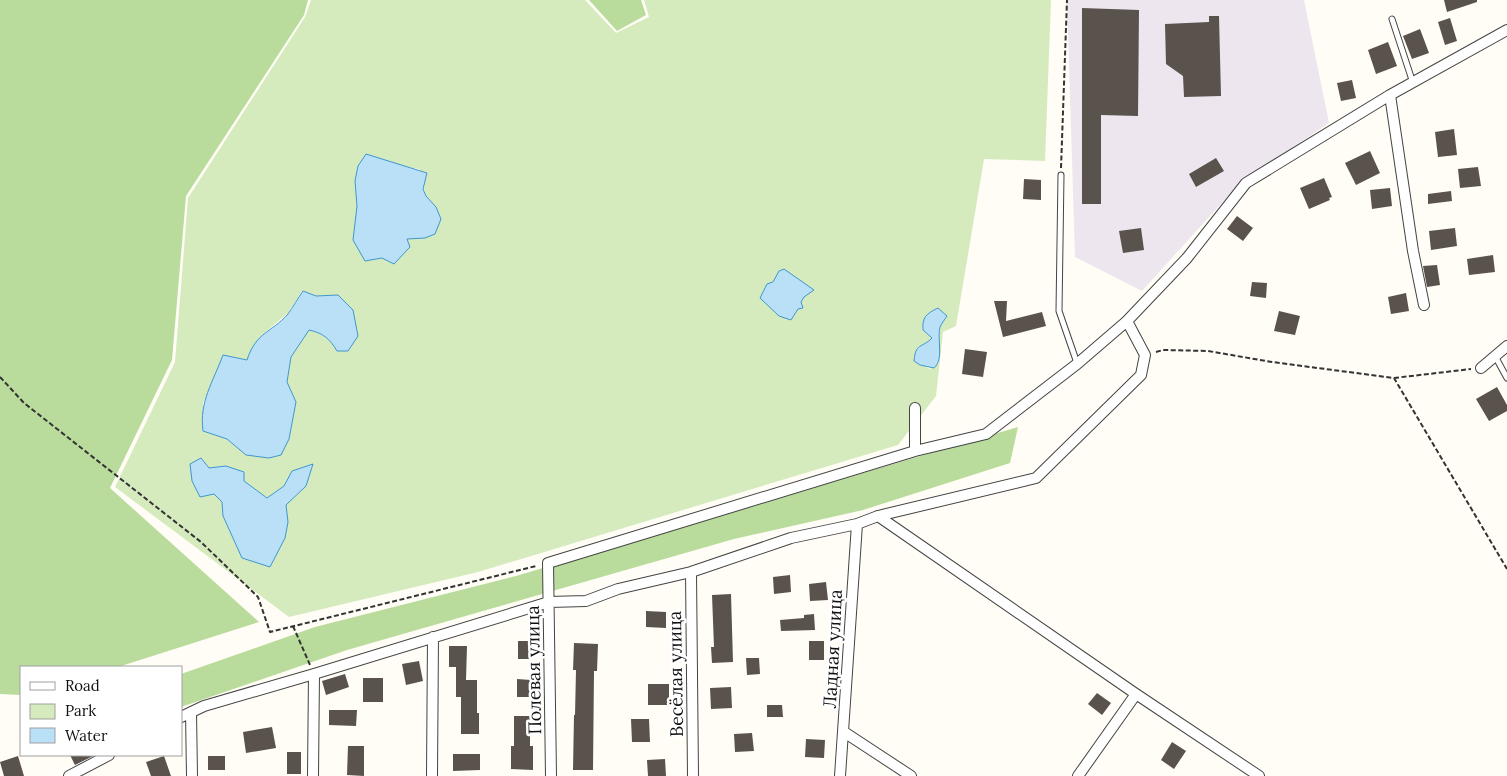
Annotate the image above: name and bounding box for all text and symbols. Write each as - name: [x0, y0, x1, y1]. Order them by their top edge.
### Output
- street label: Ладная улица: [818, 589, 847, 709]
- street label: Полевая улица: [521, 605, 546, 735]
- street label: Весёлая улица: [663, 611, 688, 737]
- legend: [20, 666, 182, 756]
- text: Road: [65, 676, 100, 695]
- text: Park: [65, 701, 96, 720]
- text: Water: [65, 726, 108, 745]

